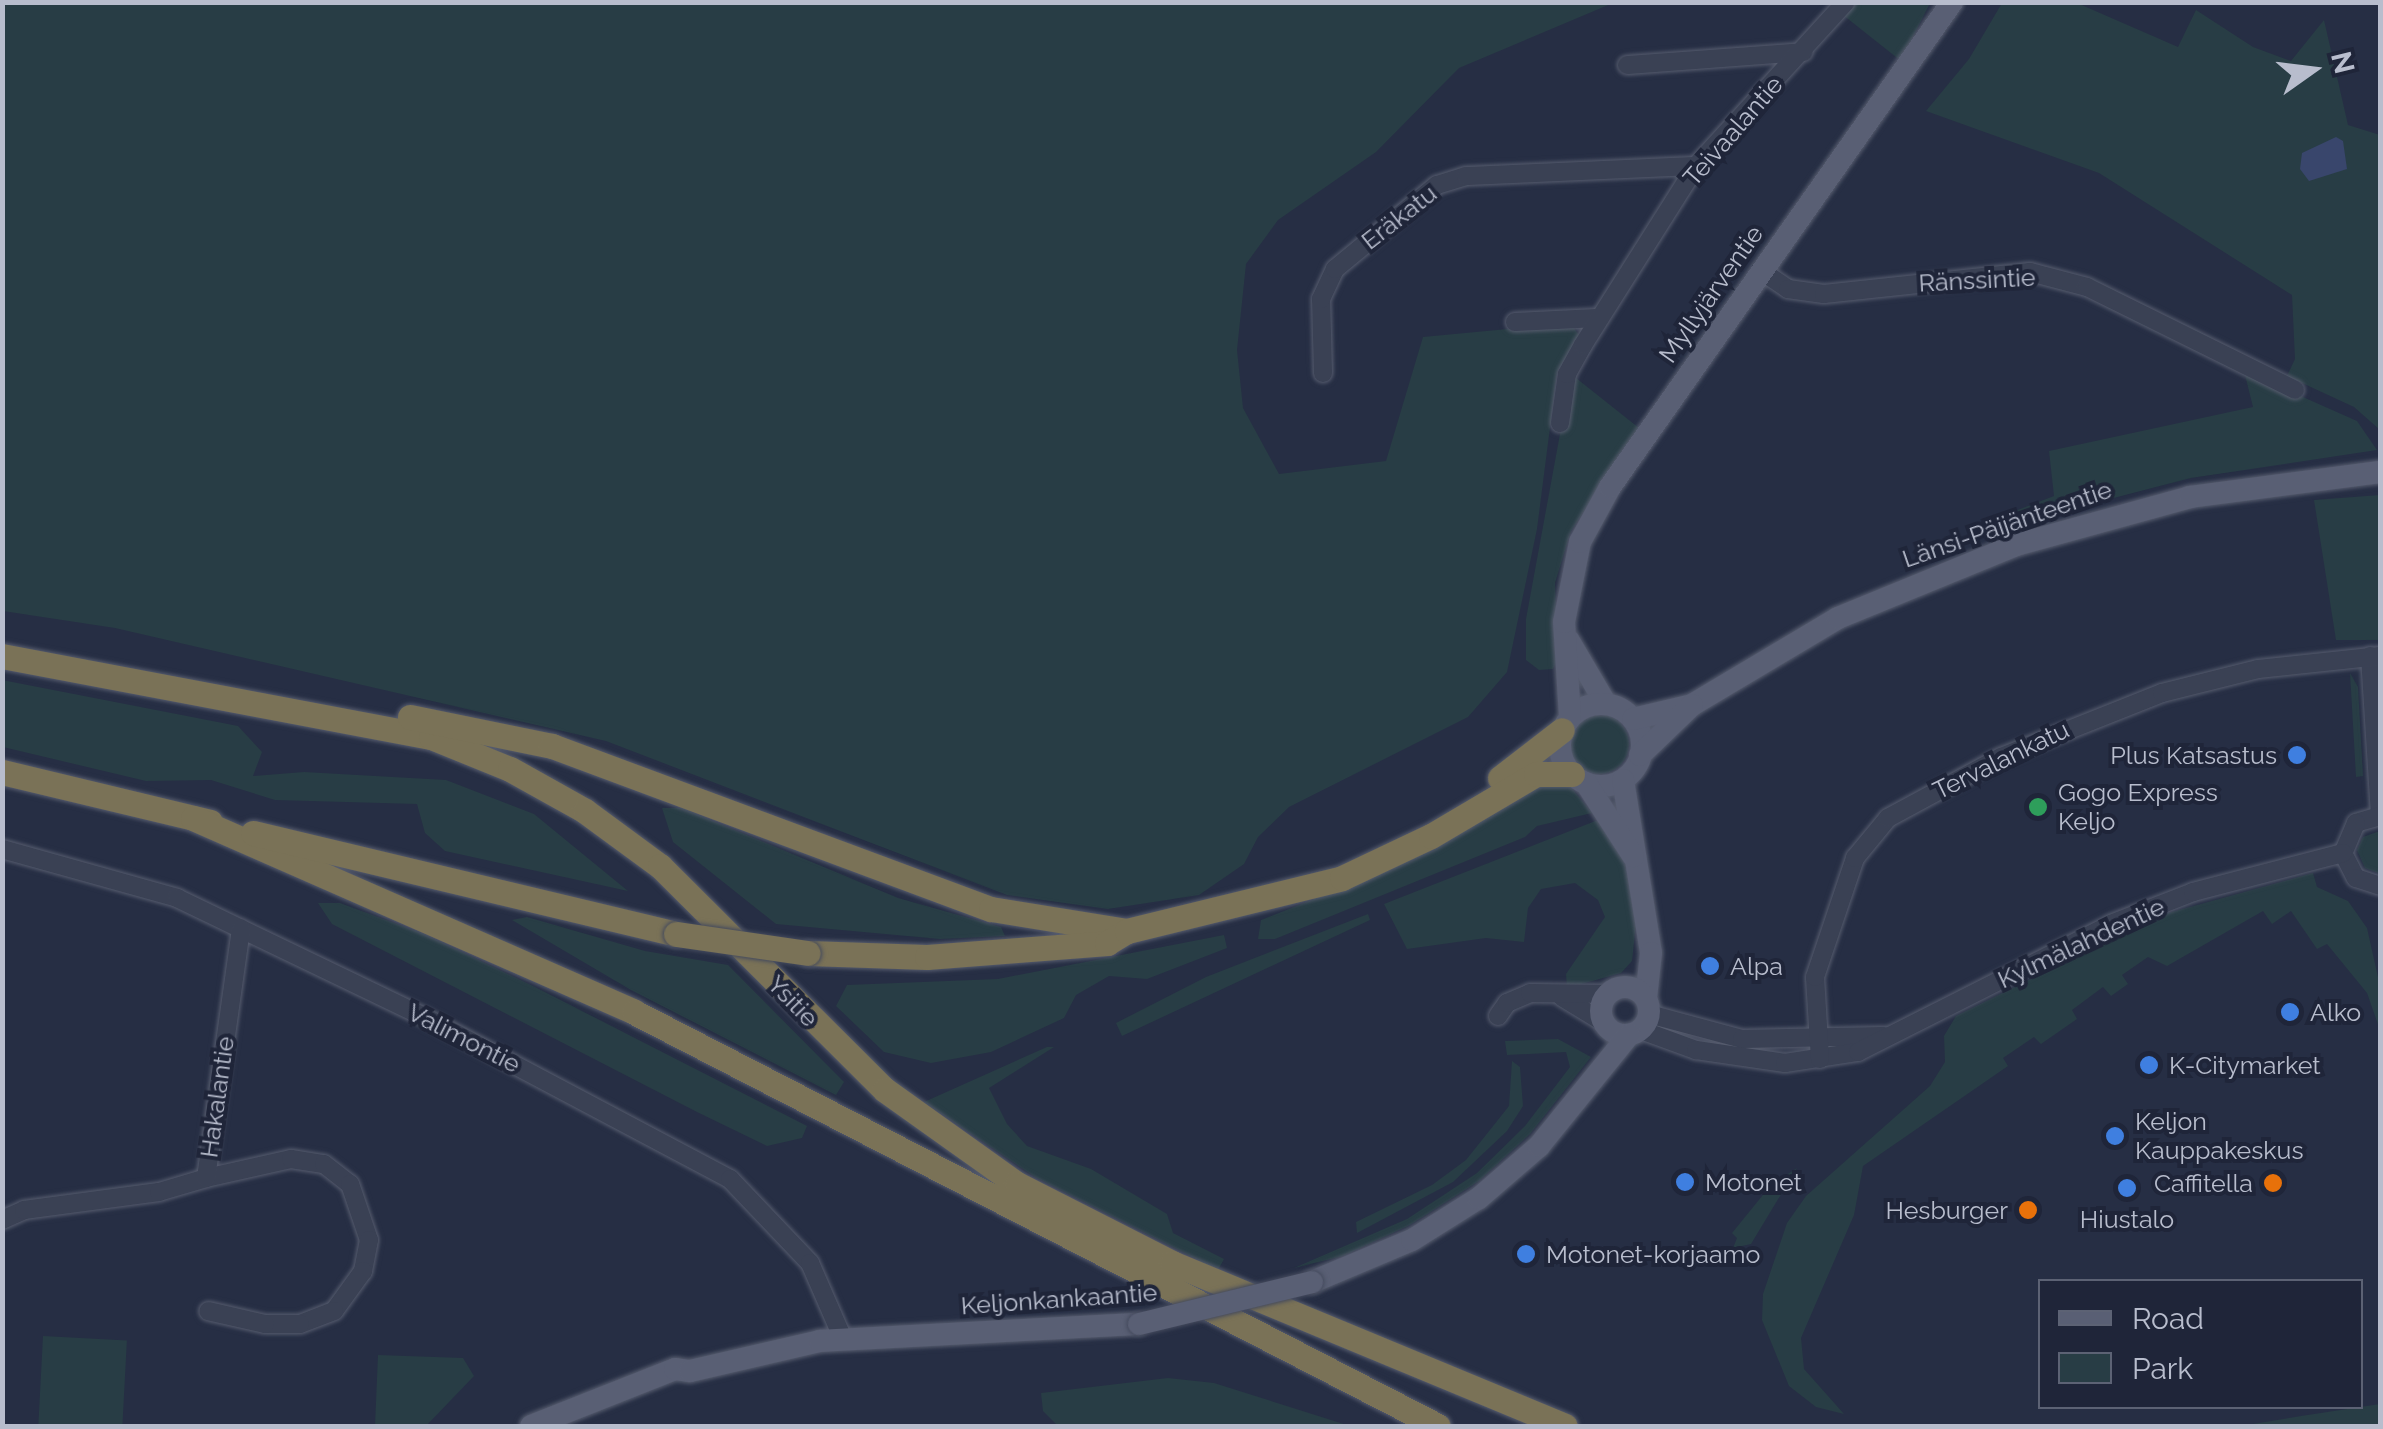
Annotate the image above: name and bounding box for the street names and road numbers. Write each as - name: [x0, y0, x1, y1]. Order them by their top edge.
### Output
- street label: Teivaalantie: [1677, 70, 1789, 192]
- street label: Eräkatu: [1355, 178, 1443, 256]
- street label: Myllyjärventie: [1653, 220, 1769, 368]
- street label: Ränssintie: [1918, 262, 2036, 298]
- street label: Länsi-Päijänteentie: [1898, 474, 2116, 574]
- street label: Tervalankatu: [1928, 714, 2074, 806]
- street label: Kylmälahdentie: [1993, 891, 2169, 995]
- street label: Ysitie: [761, 969, 825, 1033]
- street label: Valimontie: [403, 997, 525, 1079]
- street label: Hakalantie: [194, 1034, 240, 1160]
- street label: Keljonkankaantie: [960, 1277, 1158, 1321]

